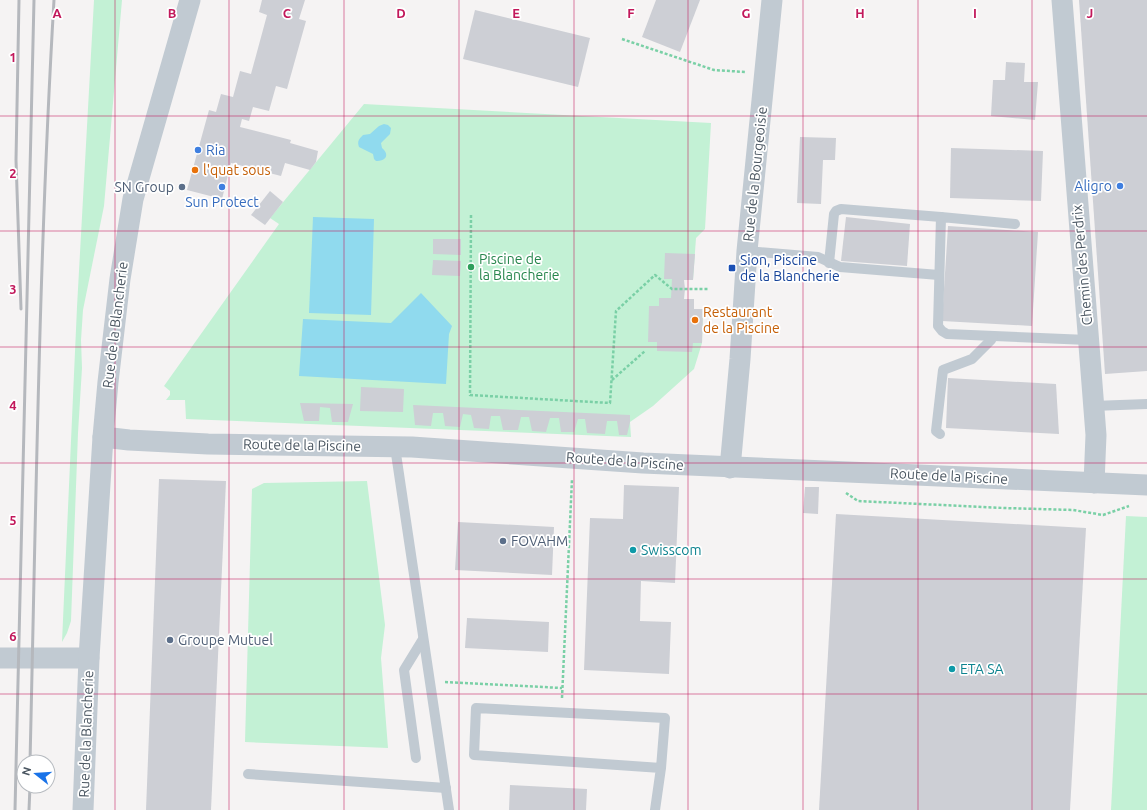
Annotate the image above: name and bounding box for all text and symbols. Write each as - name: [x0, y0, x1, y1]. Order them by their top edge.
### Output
- text: A: [52, 6, 62, 20]
- text: B: [168, 6, 177, 20]
- text: C: [283, 6, 292, 20]
- text: D: [396, 6, 406, 20]
- text: E: [512, 6, 520, 20]
- text: F: [627, 6, 635, 20]
- text: G: [742, 6, 751, 20]
- text: H: [855, 6, 865, 20]
- text: I: [973, 6, 977, 20]
- text: J: [1087, 6, 1093, 20]
- text: 1: [9, 50, 17, 64]
- street label: Rue de la Bourgeoisie: [740, 106, 770, 242]
- place label: Ria: [206, 142, 225, 158]
- marker: Ria: [193, 145, 203, 155]
- place label: l'quat sous: [203, 162, 270, 178]
- marker: l'quat sous: [190, 165, 200, 175]
- text: 2: [9, 166, 17, 180]
- place label: Aligro: [1074, 178, 1112, 194]
- place label: SN Group: [115, 179, 174, 195]
- marker: Aligro: [1115, 181, 1125, 191]
- marker: SN Group: [177, 182, 187, 192]
- marker: Sun Protect: [217, 182, 227, 192]
- place label: Sun Protect: [185, 194, 259, 210]
- street label: Chemin des Perdrix: [1069, 204, 1095, 326]
- place label: Piscine de la Blancherie: [479, 251, 560, 283]
- place label: Sion, Piscine de la Blancherie: [740, 252, 840, 284]
- street label: Rue de la Blancherie: [99, 261, 131, 389]
- marker: Piscine de la Blancherie: [466, 262, 476, 272]
- marker: Sion, Piscine de la Blancherie: [727, 263, 737, 273]
- text: 3: [9, 282, 17, 296]
- place label: Restaurant de la Piscine: [703, 304, 780, 336]
- marker: Restaurant de la Piscine: [690, 315, 700, 325]
- text: 4: [9, 398, 17, 412]
- street label: Route de la Piscine: [243, 436, 361, 454]
- street label: Route de la Piscine: [566, 449, 684, 473]
- street label: Route de la Piscine: [890, 465, 1008, 487]
- text: 5: [9, 513, 17, 527]
- place label: FOVAHM: [511, 533, 568, 549]
- marker: FOVAHM: [498, 536, 508, 546]
- place label: Swisscom: [641, 542, 701, 558]
- marker: Swisscom: [628, 545, 638, 555]
- text: 6: [9, 629, 17, 643]
- place label: Groupe Mutuel: [178, 632, 273, 648]
- marker: Groupe Mutuel: [165, 635, 175, 645]
- place label: ETA SA: [960, 661, 1004, 677]
- marker: ETA SA: [947, 664, 957, 674]
- street label: Rue de la Blancherie: [76, 670, 96, 798]
- north arrow: [16, 754, 56, 794]
- text: N: [19, 765, 33, 777]

